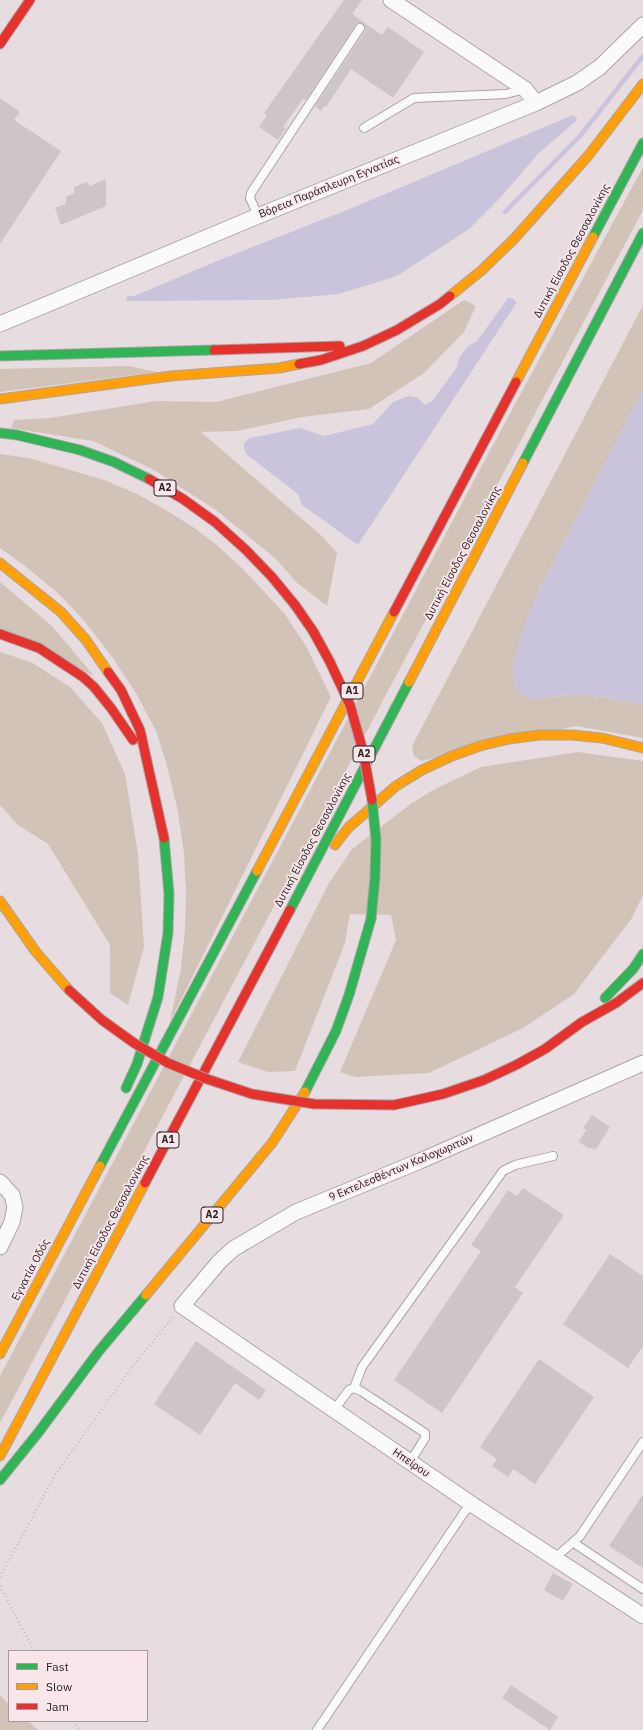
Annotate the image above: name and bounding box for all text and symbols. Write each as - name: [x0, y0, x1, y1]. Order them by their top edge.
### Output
- street label: Βόρεια Παράπλευρη Εγνατίας: [257, 153, 401, 221]
- street label: Δυτική Είσοδος Θεσσαλονίκης: [531, 182, 613, 320]
- road number: Α2: [154, 480, 176, 496]
- street label: Δυτική Είσοδος Θεσσαλονίκης: [422, 484, 504, 622]
- road number: Α1: [341, 683, 363, 699]
- road number: Α2: [353, 746, 375, 762]
- street label: Δυτική Είσοδος Θεσσαλονίκης: [272, 771, 354, 909]
- road number: Α1: [157, 1132, 179, 1148]
- street label: 9 Εκτελεσθέντων Καλοχωριτών: [327, 1132, 475, 1204]
- street label: Δυτική Είσοδος Θεσσαλονίκης: [70, 1153, 152, 1291]
- road number: Α2: [201, 1207, 223, 1223]
- street label: Εγνατία Οδός: [9, 1237, 53, 1303]
- street label: Ηπείρου: [390, 1446, 432, 1480]
- legend: [8, 1650, 148, 1722]
- text: Fast: [46, 1659, 69, 1674]
- text: Slow: [46, 1679, 72, 1694]
- text: Jam: [46, 1699, 69, 1714]

